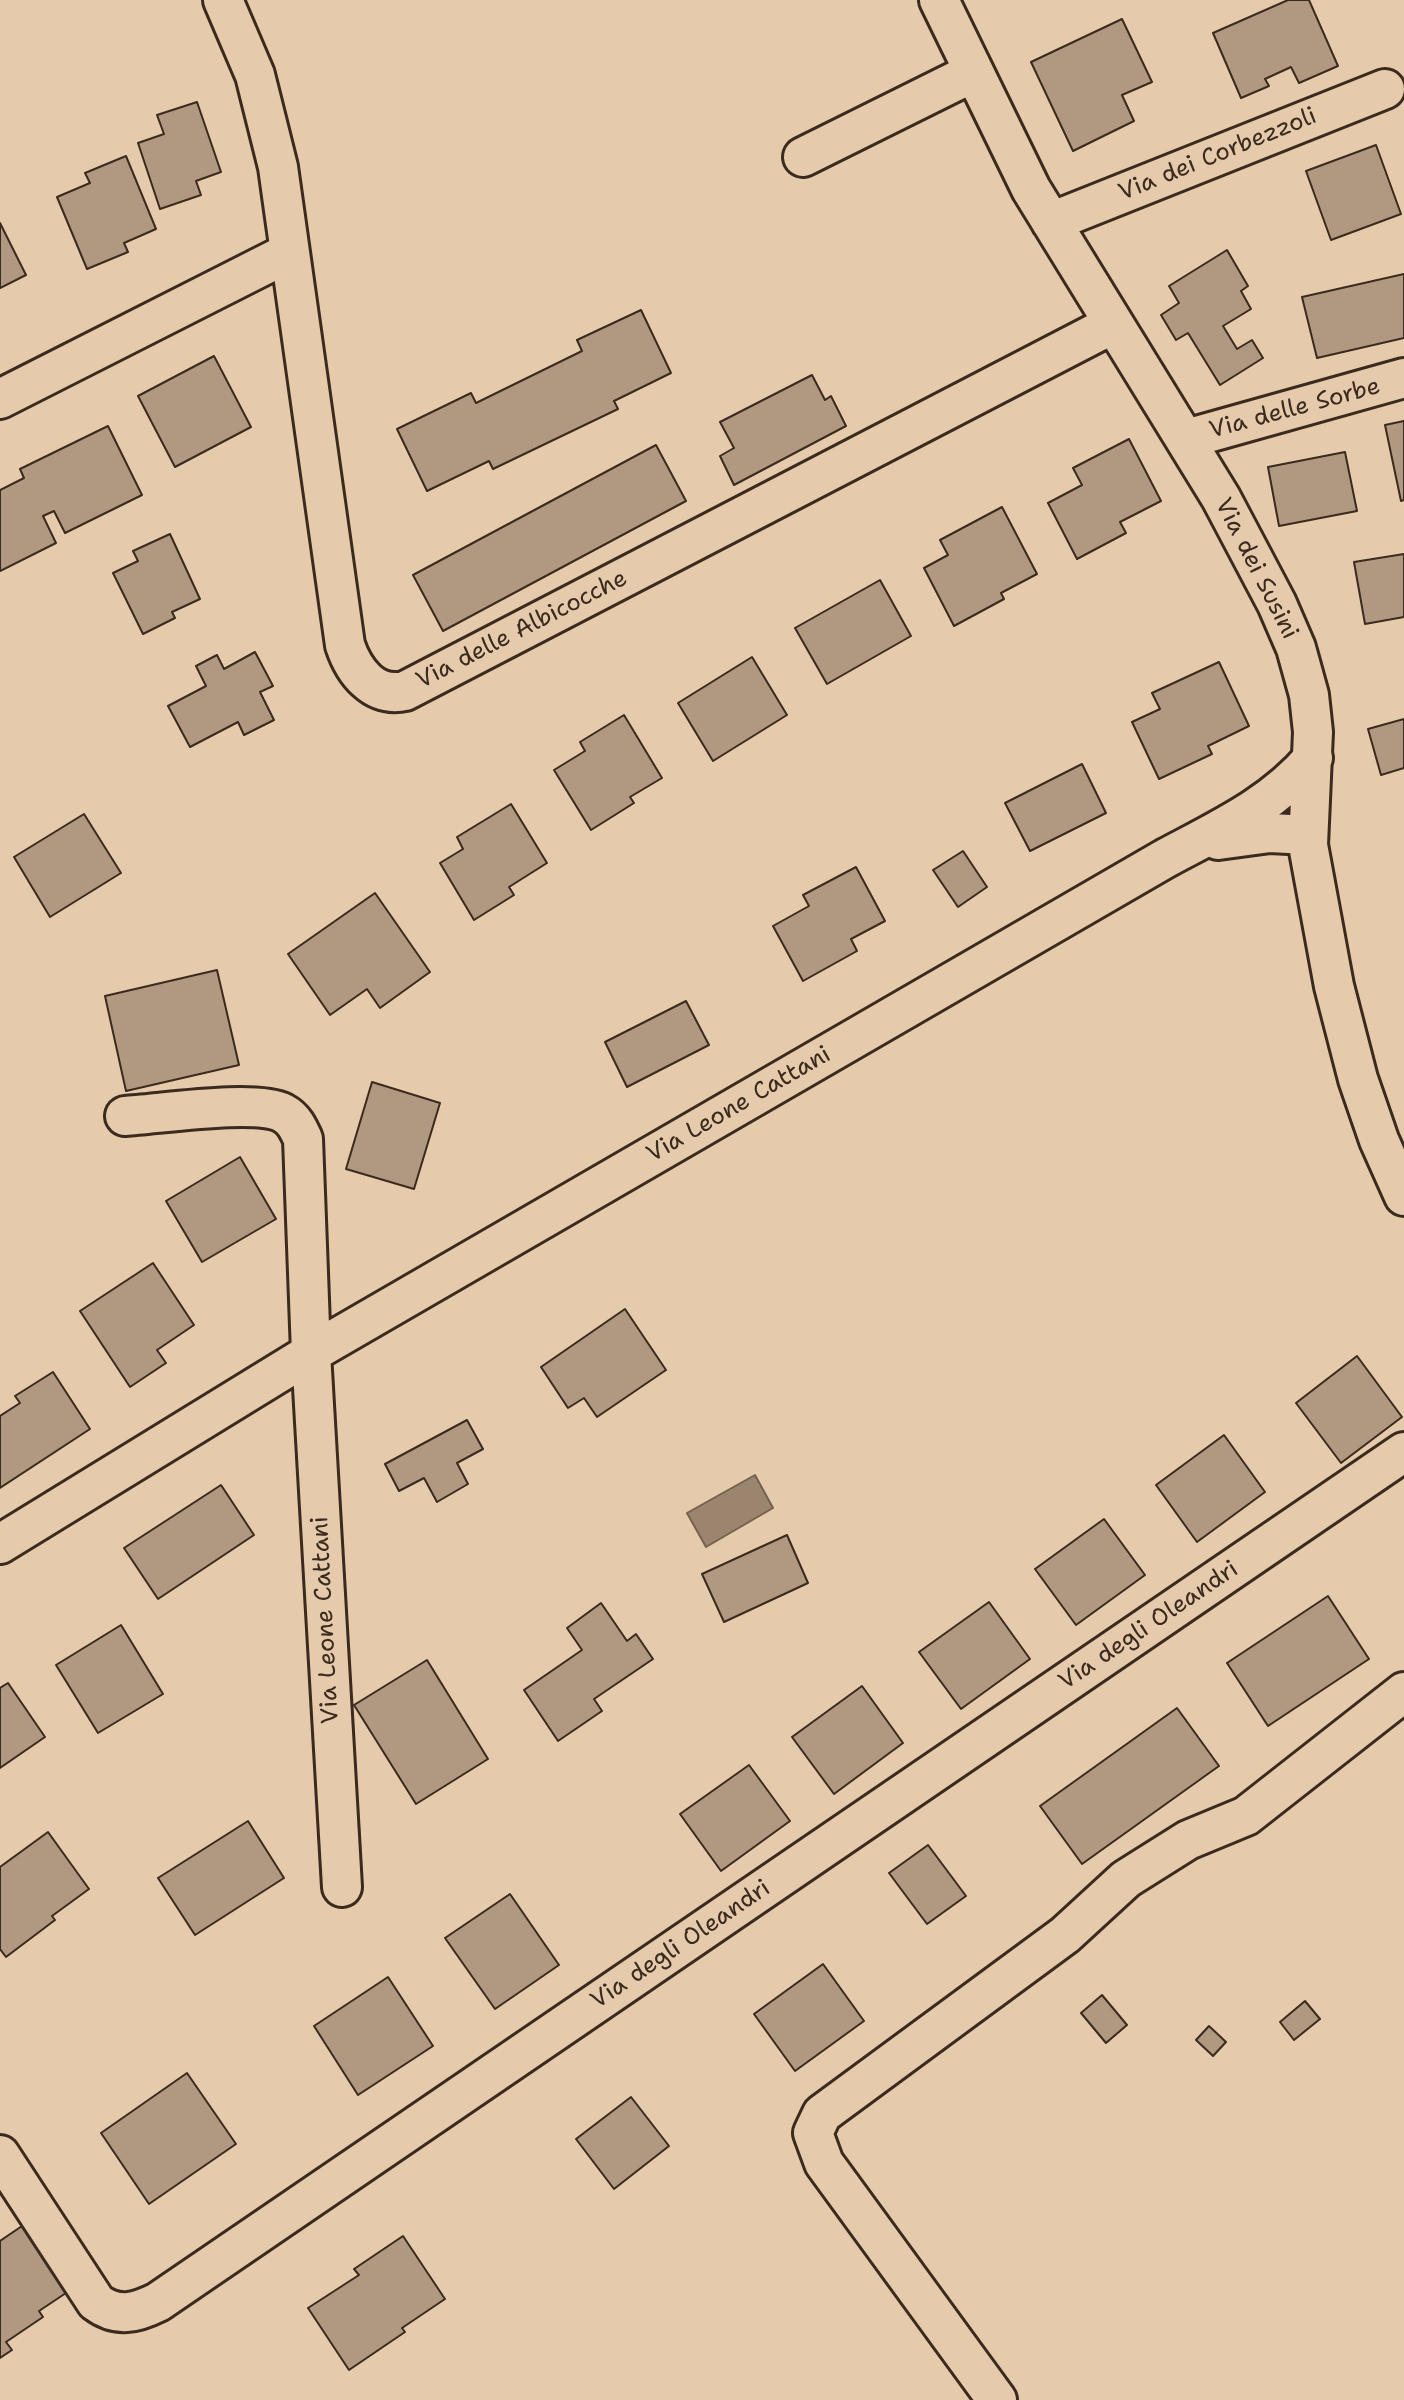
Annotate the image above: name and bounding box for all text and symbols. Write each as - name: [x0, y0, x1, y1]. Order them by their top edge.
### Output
- street label: Via dei Corbezzoli: [1115, 102, 1321, 208]
- street label: Via delle Sorbe: [1206, 372, 1384, 446]
- street label: Via dei Susini: [1208, 494, 1304, 644]
- street label: Via delle Albicocche: [412, 564, 632, 696]
- street label: Via Leone Cattani: [642, 1041, 836, 1169]
- street label: Via Leone Cattani: [306, 1516, 346, 1724]
- street label: Via degli Oleandri: [1054, 1555, 1244, 1697]
- street label: Via degli Oleandri: [586, 1874, 776, 2016]

